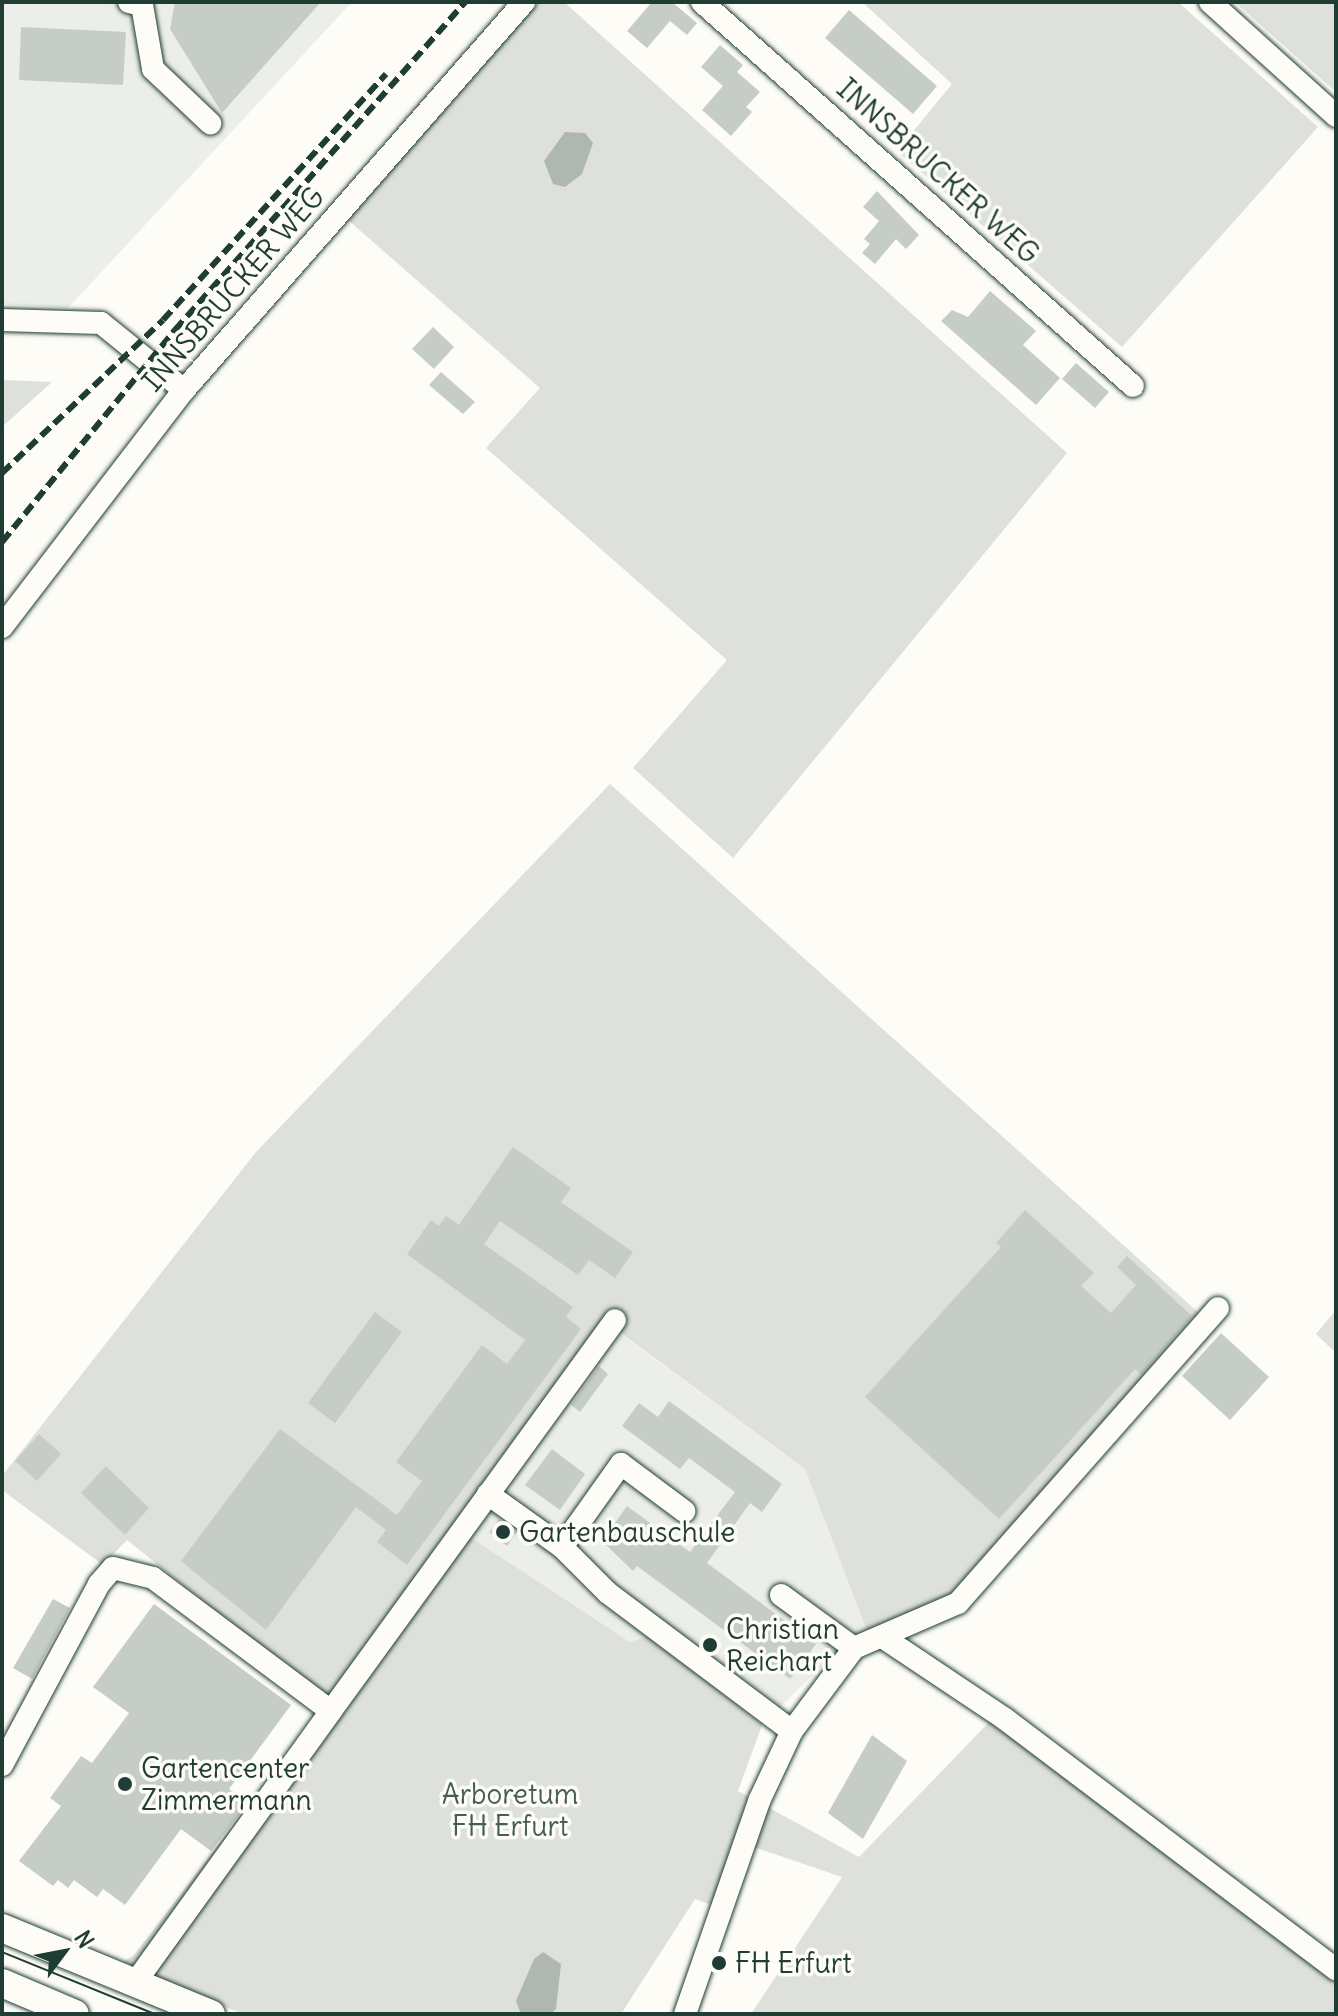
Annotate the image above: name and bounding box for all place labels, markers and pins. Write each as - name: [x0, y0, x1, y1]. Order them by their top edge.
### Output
- place label: Gartenbauschule: [519, 1515, 735, 1549]
- marker: Gartenbauschule: [494, 1523, 512, 1541]
- place label: Christian Reichart: [726, 1612, 839, 1678]
- marker: Christian Reichart: [701, 1636, 719, 1654]
- place label: Gartencenter Zimmermann: [141, 1751, 312, 1817]
- marker: Gartencenter Zimmermann: [116, 1775, 134, 1793]
- place label: FH Erfurt: [735, 1946, 852, 1980]
- marker: FH Erfurt: [710, 1954, 728, 1972]

